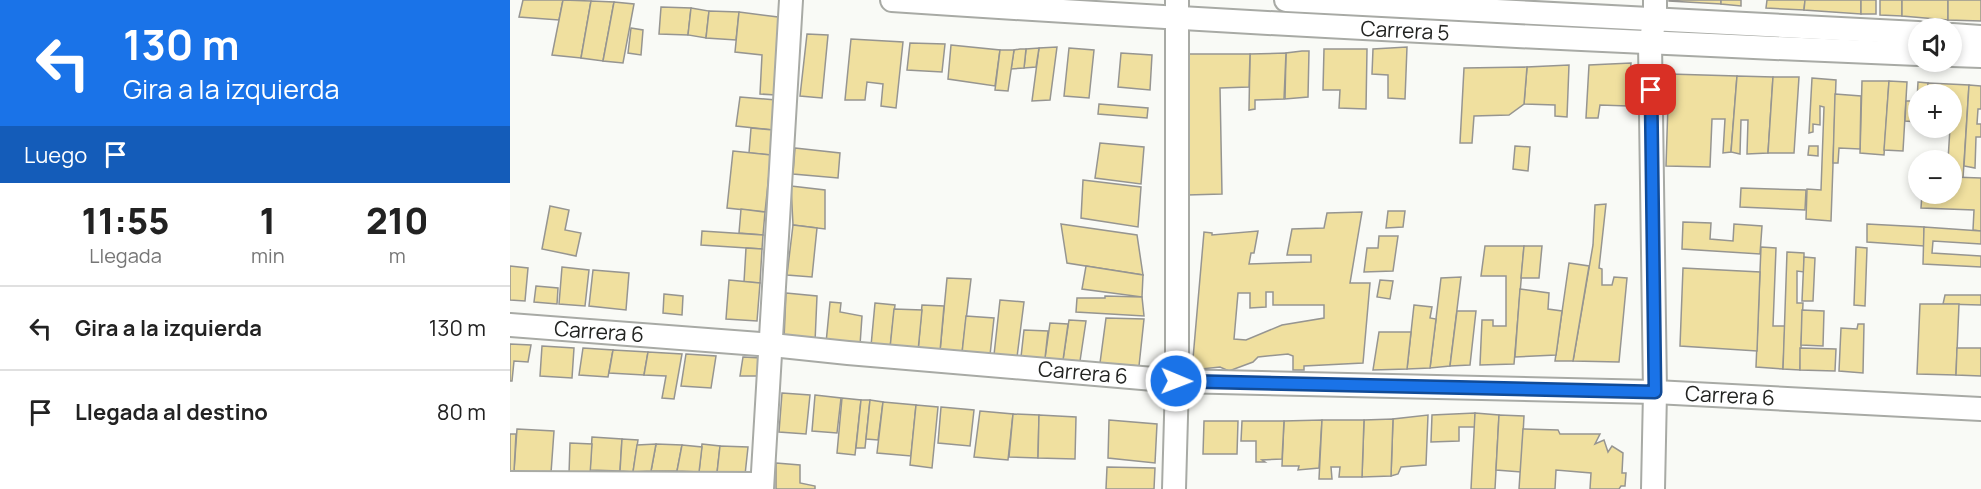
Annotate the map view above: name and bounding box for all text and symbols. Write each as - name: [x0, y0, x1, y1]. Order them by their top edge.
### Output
- street label: Carrera 5: [1360, 14, 1450, 46]
- text: 130 m: [123, 15, 240, 73]
- map controls: [1908, 18, 1962, 204]
- button: sound: [1908, 18, 1962, 72]
- icon: left: [24, 24, 102, 102]
- pin: [1625, 64, 1676, 115]
- text: Gira a la izquierda: [123, 70, 339, 107]
- icon: arrive: [1634, 73, 1667, 106]
- button: +: [1908, 84, 1962, 138]
- icon: arrive: [99, 138, 132, 171]
- text: Luego: [24, 140, 87, 170]
- button: −: [1908, 150, 1962, 204]
- text: 11:55: [82, 196, 169, 245]
- text: 1: [260, 196, 276, 245]
- text: 210: [366, 196, 428, 245]
- text: Llegada: [89, 242, 162, 269]
- text: min: [251, 242, 285, 269]
- text: m: [389, 242, 406, 269]
- icon: left: [24, 312, 57, 345]
- text: Gira a la izquierda: [75, 313, 262, 343]
- text: 130 m: [429, 313, 486, 343]
- street label: Carrera 6: [553, 314, 645, 348]
- position arrow: [1144, 349, 1208, 413]
- street label: Carrera 6: [1037, 354, 1129, 390]
- street label: Carrera 6: [1684, 379, 1776, 411]
- icon: arrive: [24, 396, 57, 429]
- text: Llegada al destino: [75, 397, 268, 427]
- text: 80 m: [437, 397, 486, 427]

